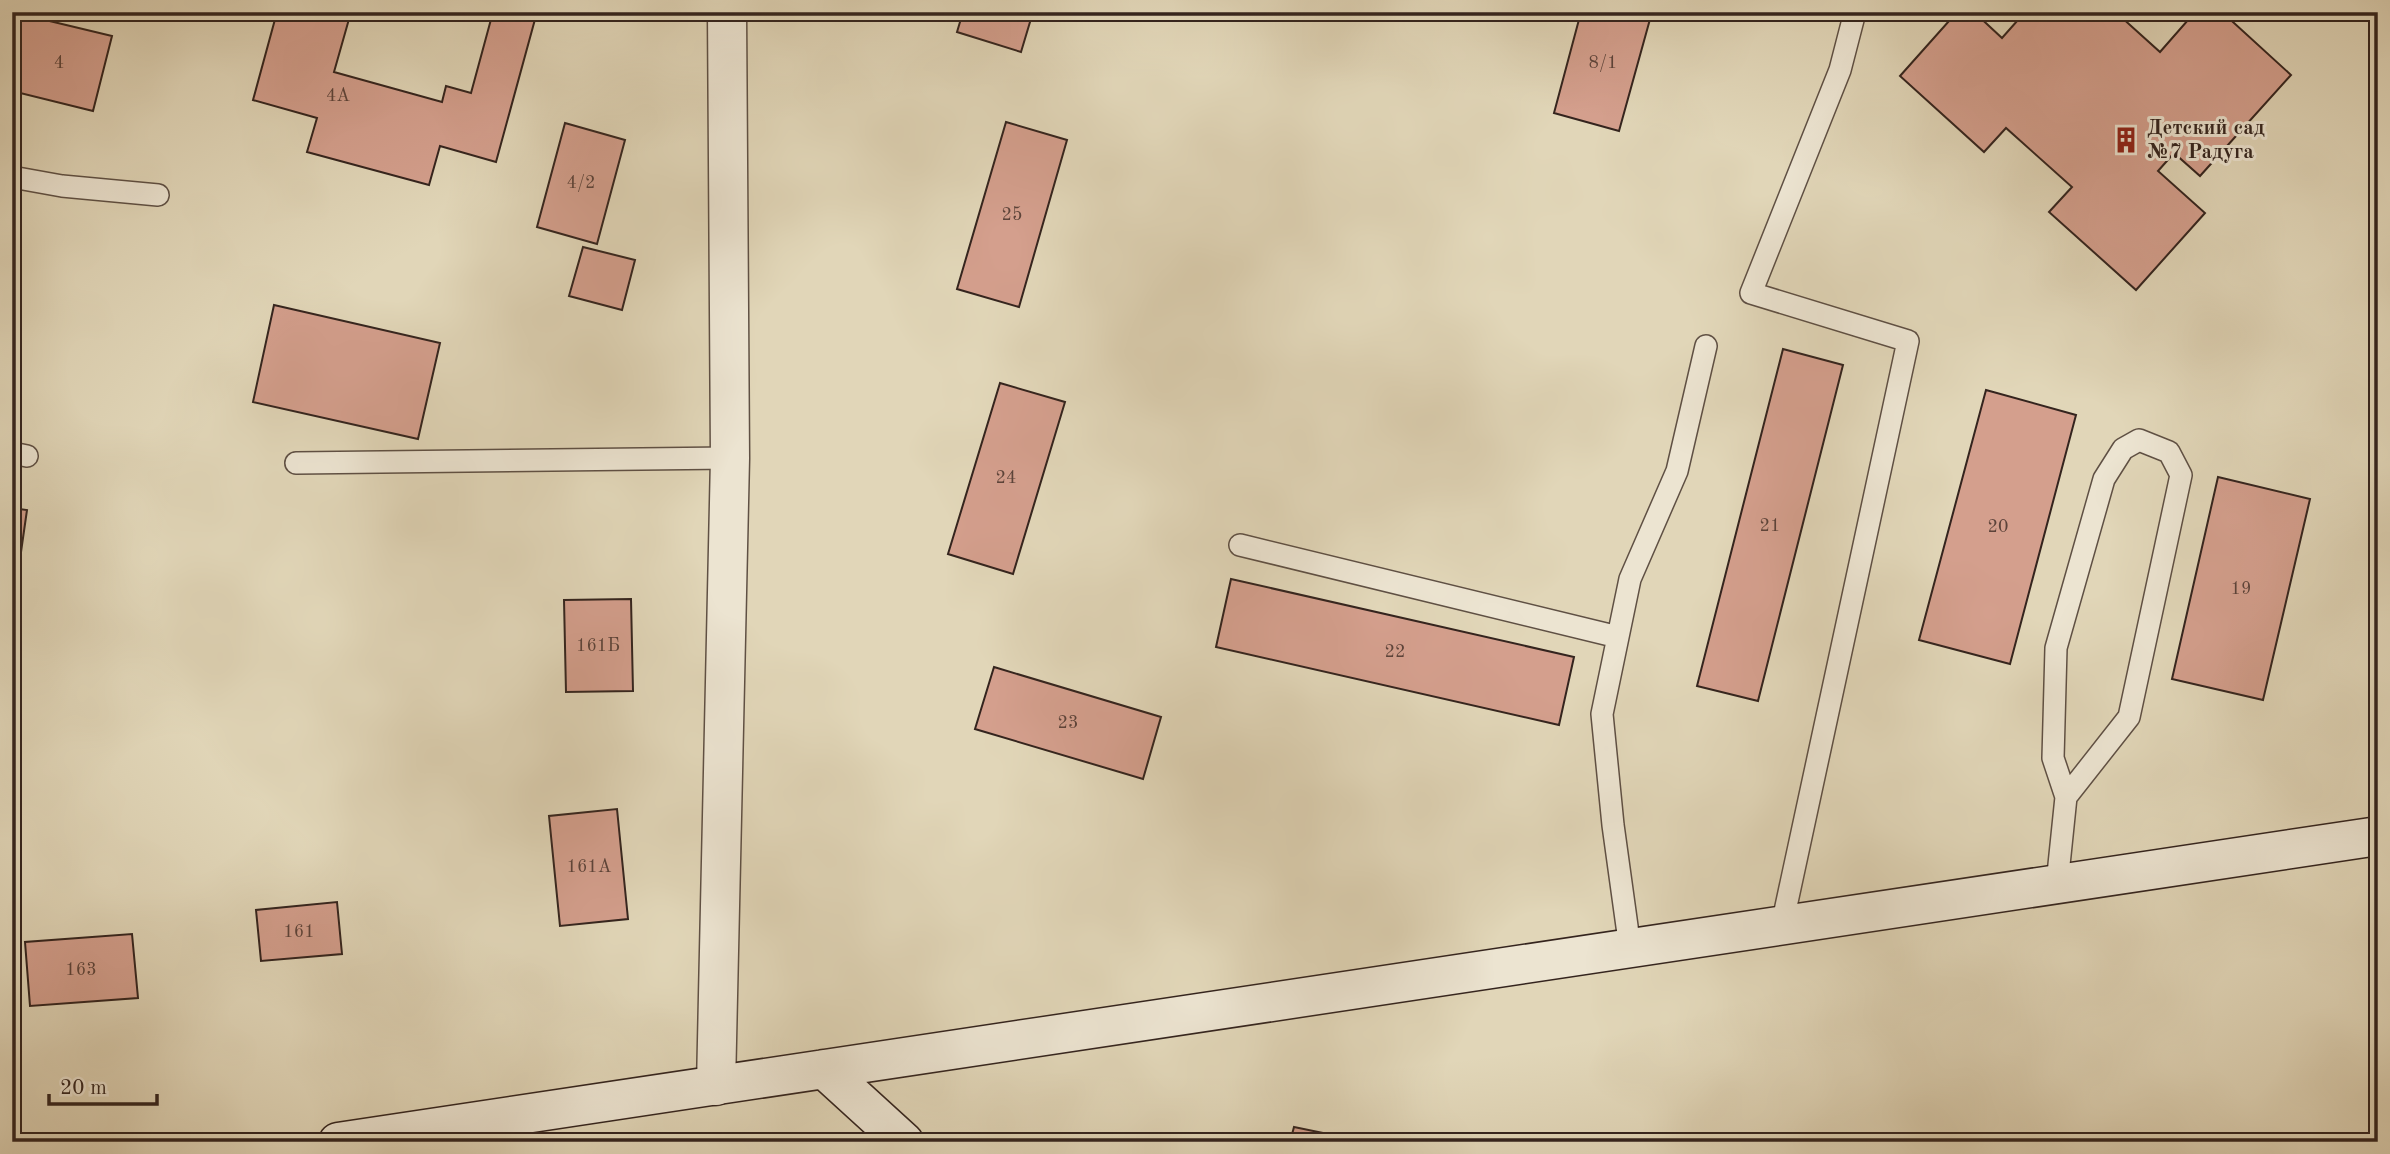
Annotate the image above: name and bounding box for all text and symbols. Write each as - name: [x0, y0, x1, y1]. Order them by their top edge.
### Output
- house number: 4: [54, 54, 64, 72]
- house number: 8/1: [1589, 54, 1617, 72]
- house number: 4А: [326, 87, 350, 105]
- place label: Детский сад №7 Радуга: [2147, 118, 2265, 163]
- building icon: Детский сад №7 Радуга: [2111, 125, 2141, 155]
- house number: 4/2: [567, 174, 595, 192]
- house number: 25: [1002, 206, 1022, 224]
- house number: 24: [996, 469, 1016, 487]
- house number: 21: [1760, 517, 1780, 535]
- house number: 20: [1988, 518, 2008, 536]
- house number: 19: [2231, 580, 2251, 598]
- house number: 161Б: [576, 637, 620, 655]
- house number: 22: [1385, 643, 1405, 661]
- house number: 23: [1058, 714, 1078, 732]
- house number: 161А: [566, 858, 612, 876]
- house number: 161: [283, 923, 315, 941]
- house number: 163: [65, 961, 97, 979]
- scale bar: [49, 1063, 158, 1107]
- text: 20 m: [60, 1078, 107, 1099]

